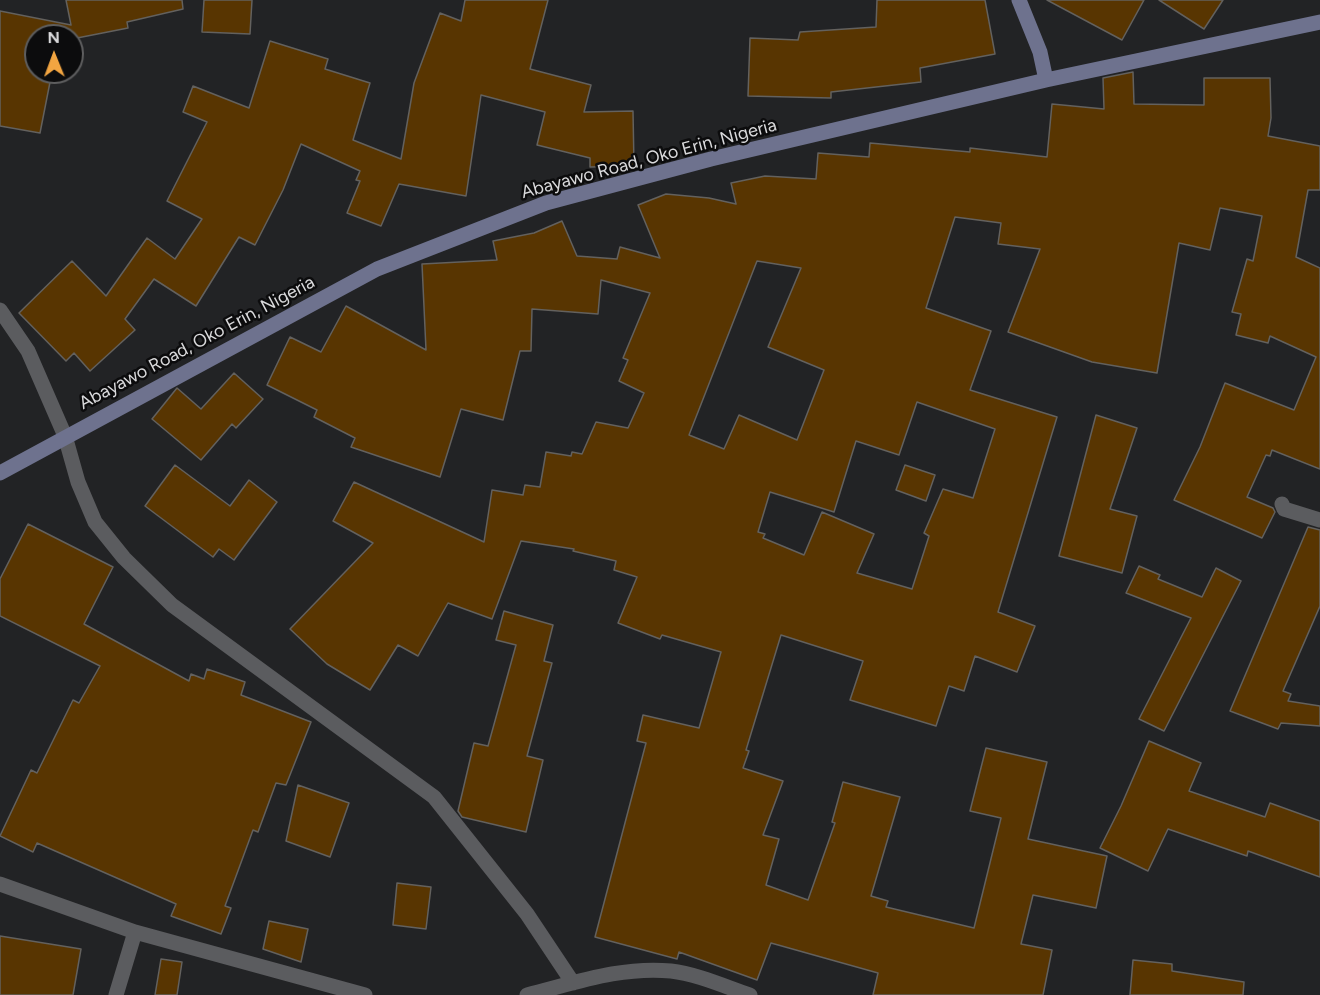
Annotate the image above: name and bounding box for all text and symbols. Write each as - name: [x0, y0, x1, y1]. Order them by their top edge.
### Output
- north arrow: [24, 24, 84, 84]
- text: N: [47, 28, 60, 47]
- street label: Abayawo Road, Oko Erin, Nigeria: [519, 114, 779, 204]
- street label: Abayawo Road, Oko Erin, Nigeria: [76, 272, 318, 414]

